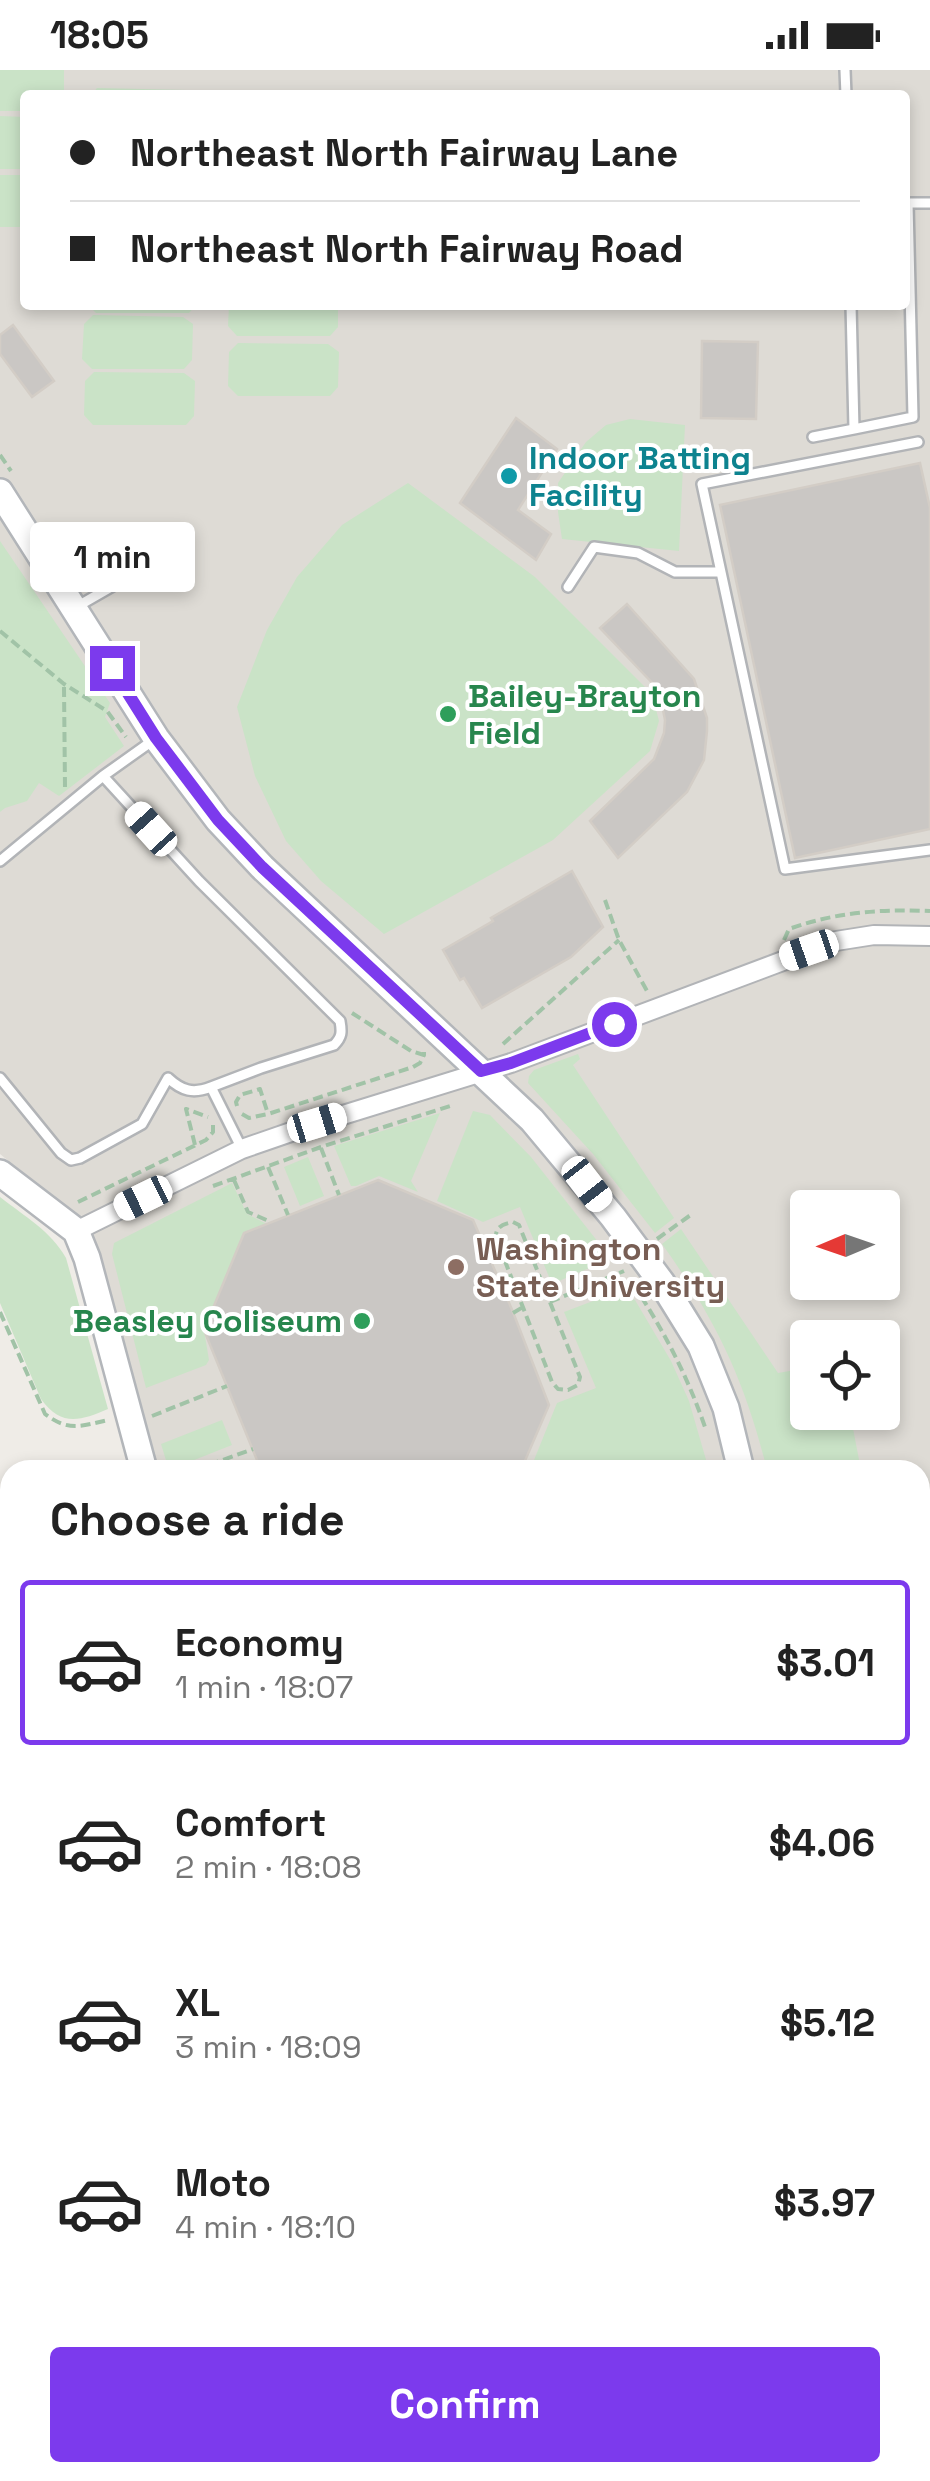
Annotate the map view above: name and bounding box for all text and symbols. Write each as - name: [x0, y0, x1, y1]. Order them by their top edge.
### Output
- text: 18:05: [50, 11, 149, 59]
- text: Northeast North Fairway Lane: [130, 129, 678, 177]
- text: Northeast North Fairway Road: [130, 225, 683, 273]
- place label: Indoor Batting Facility: [529, 438, 751, 515]
- marker: Indoor Batting Facility: [498, 465, 520, 487]
- callout: 1 min: [29, 523, 194, 593]
- text: 1 min: [73, 537, 152, 577]
- route end: [90, 646, 135, 691]
- place label: Bailey-Brayton Field: [468, 676, 701, 753]
- marker: Bailey-Brayton Field: [437, 703, 459, 725]
- car: [120, 797, 182, 861]
- car: [776, 926, 842, 974]
- route start: [592, 1002, 637, 1047]
- car: [284, 1100, 350, 1146]
- car: [557, 1151, 617, 1217]
- car: [109, 1171, 177, 1225]
- north arrow: [790, 1190, 900, 1300]
- map controls: [790, 1190, 900, 1430]
- place label: Washington State University: [476, 1229, 725, 1306]
- marker: Washington State University: [445, 1256, 467, 1278]
- place label: Beasley Coliseum: [73, 1301, 342, 1341]
- marker: Beasley Coliseum: [351, 1310, 373, 1332]
- button: locate: [790, 1320, 900, 1430]
- text: Choose a ride: [50, 1491, 345, 1548]
- icon: car: [55, 1618, 145, 1708]
- text: Economy: [175, 1619, 344, 1667]
- text: $3.01: [776, 1639, 875, 1687]
- text: 1 min · 18:07: [175, 1667, 353, 1707]
- icon: car: [55, 1798, 145, 1888]
- text: Comfort: [175, 1799, 326, 1847]
- text: $4.06: [769, 1819, 875, 1867]
- text: 2 min · 18:08: [175, 1847, 362, 1887]
- icon: car: [55, 1978, 145, 2068]
- text: XL: [175, 1979, 220, 2027]
- text: $5.12: [780, 1999, 875, 2047]
- text: 3 min · 18:09: [175, 2027, 361, 2067]
- icon: car: [55, 2158, 145, 2248]
- text: Moto: [175, 2159, 271, 2207]
- text: $3.97: [774, 2179, 875, 2227]
- text: 4 min · 18:10: [175, 2207, 356, 2247]
- button: Confirm: [50, 2347, 880, 2462]

